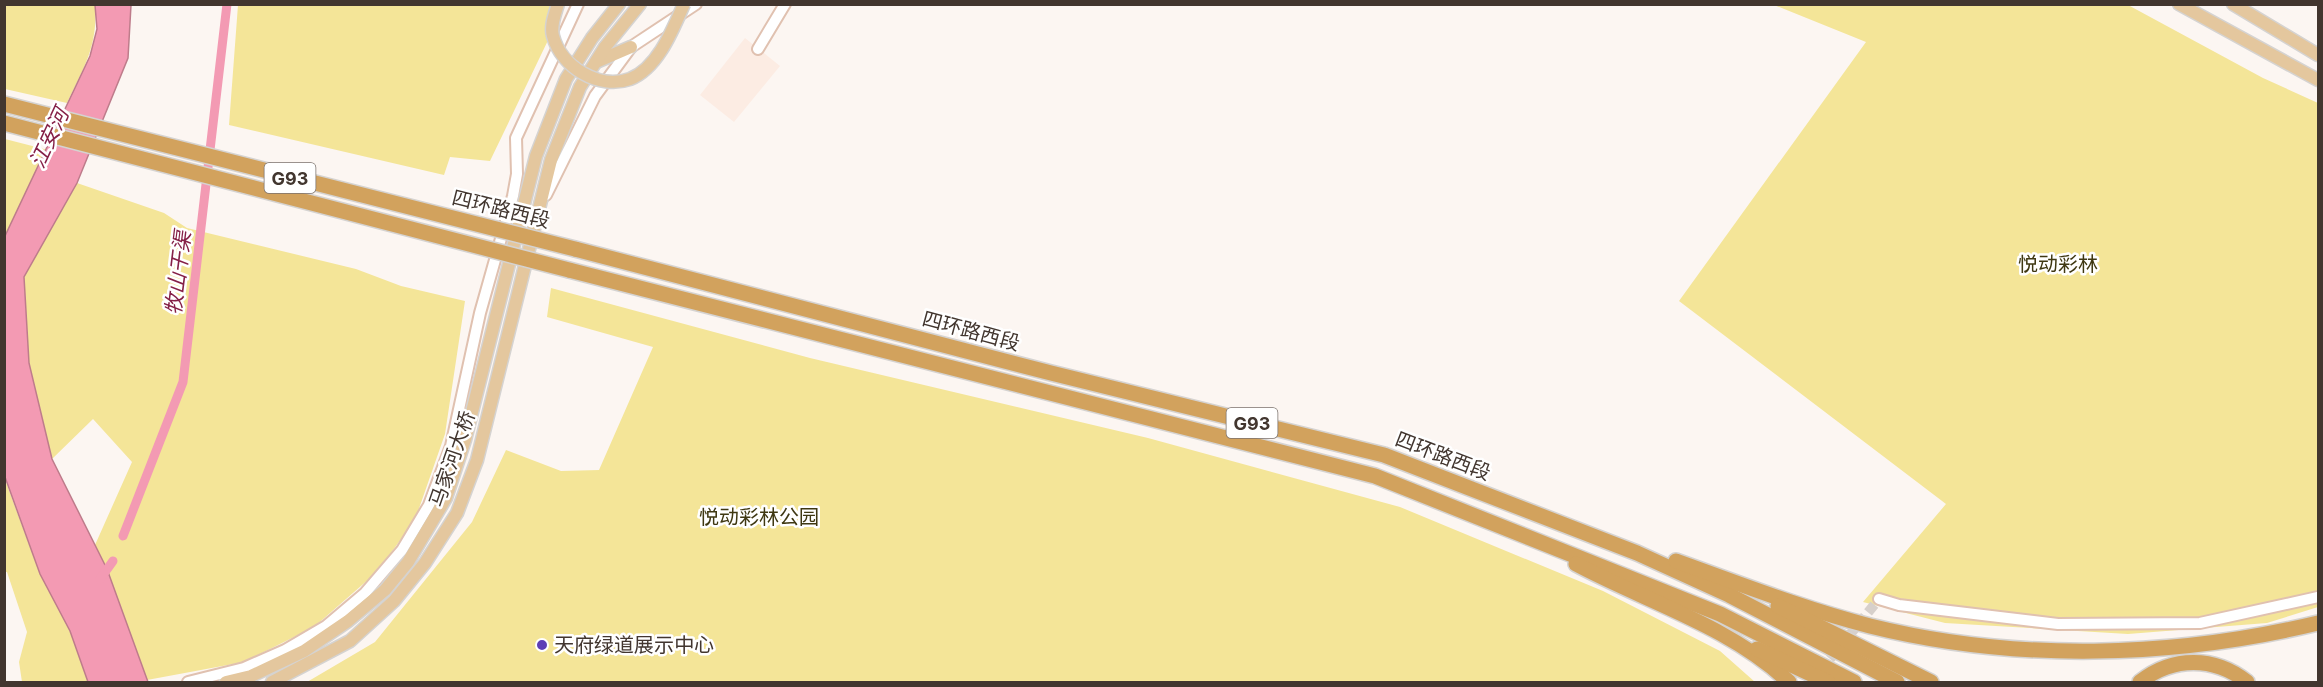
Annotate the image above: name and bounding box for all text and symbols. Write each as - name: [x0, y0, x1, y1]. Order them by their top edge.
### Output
- water label: 江安河: [24, 101, 75, 172]
- road number: G93: [264, 163, 316, 193]
- street label: 四环路西段: [450, 185, 552, 233]
- water label: 牧山干渠: [160, 227, 196, 316]
- park label: 悦动彩林: [2018, 252, 2098, 276]
- street label: 四环路西段: [920, 306, 1022, 356]
- street label: 马家河大桥: [424, 408, 480, 510]
- road number: G93: [1226, 408, 1278, 438]
- street label: 四环路西段: [1392, 427, 1494, 485]
- park label: 悦动彩林公园: [699, 505, 819, 529]
- place label: 天府绿道展示中心: [554, 633, 714, 657]
- marker: 天府绿道展示中心: [535, 638, 549, 652]

